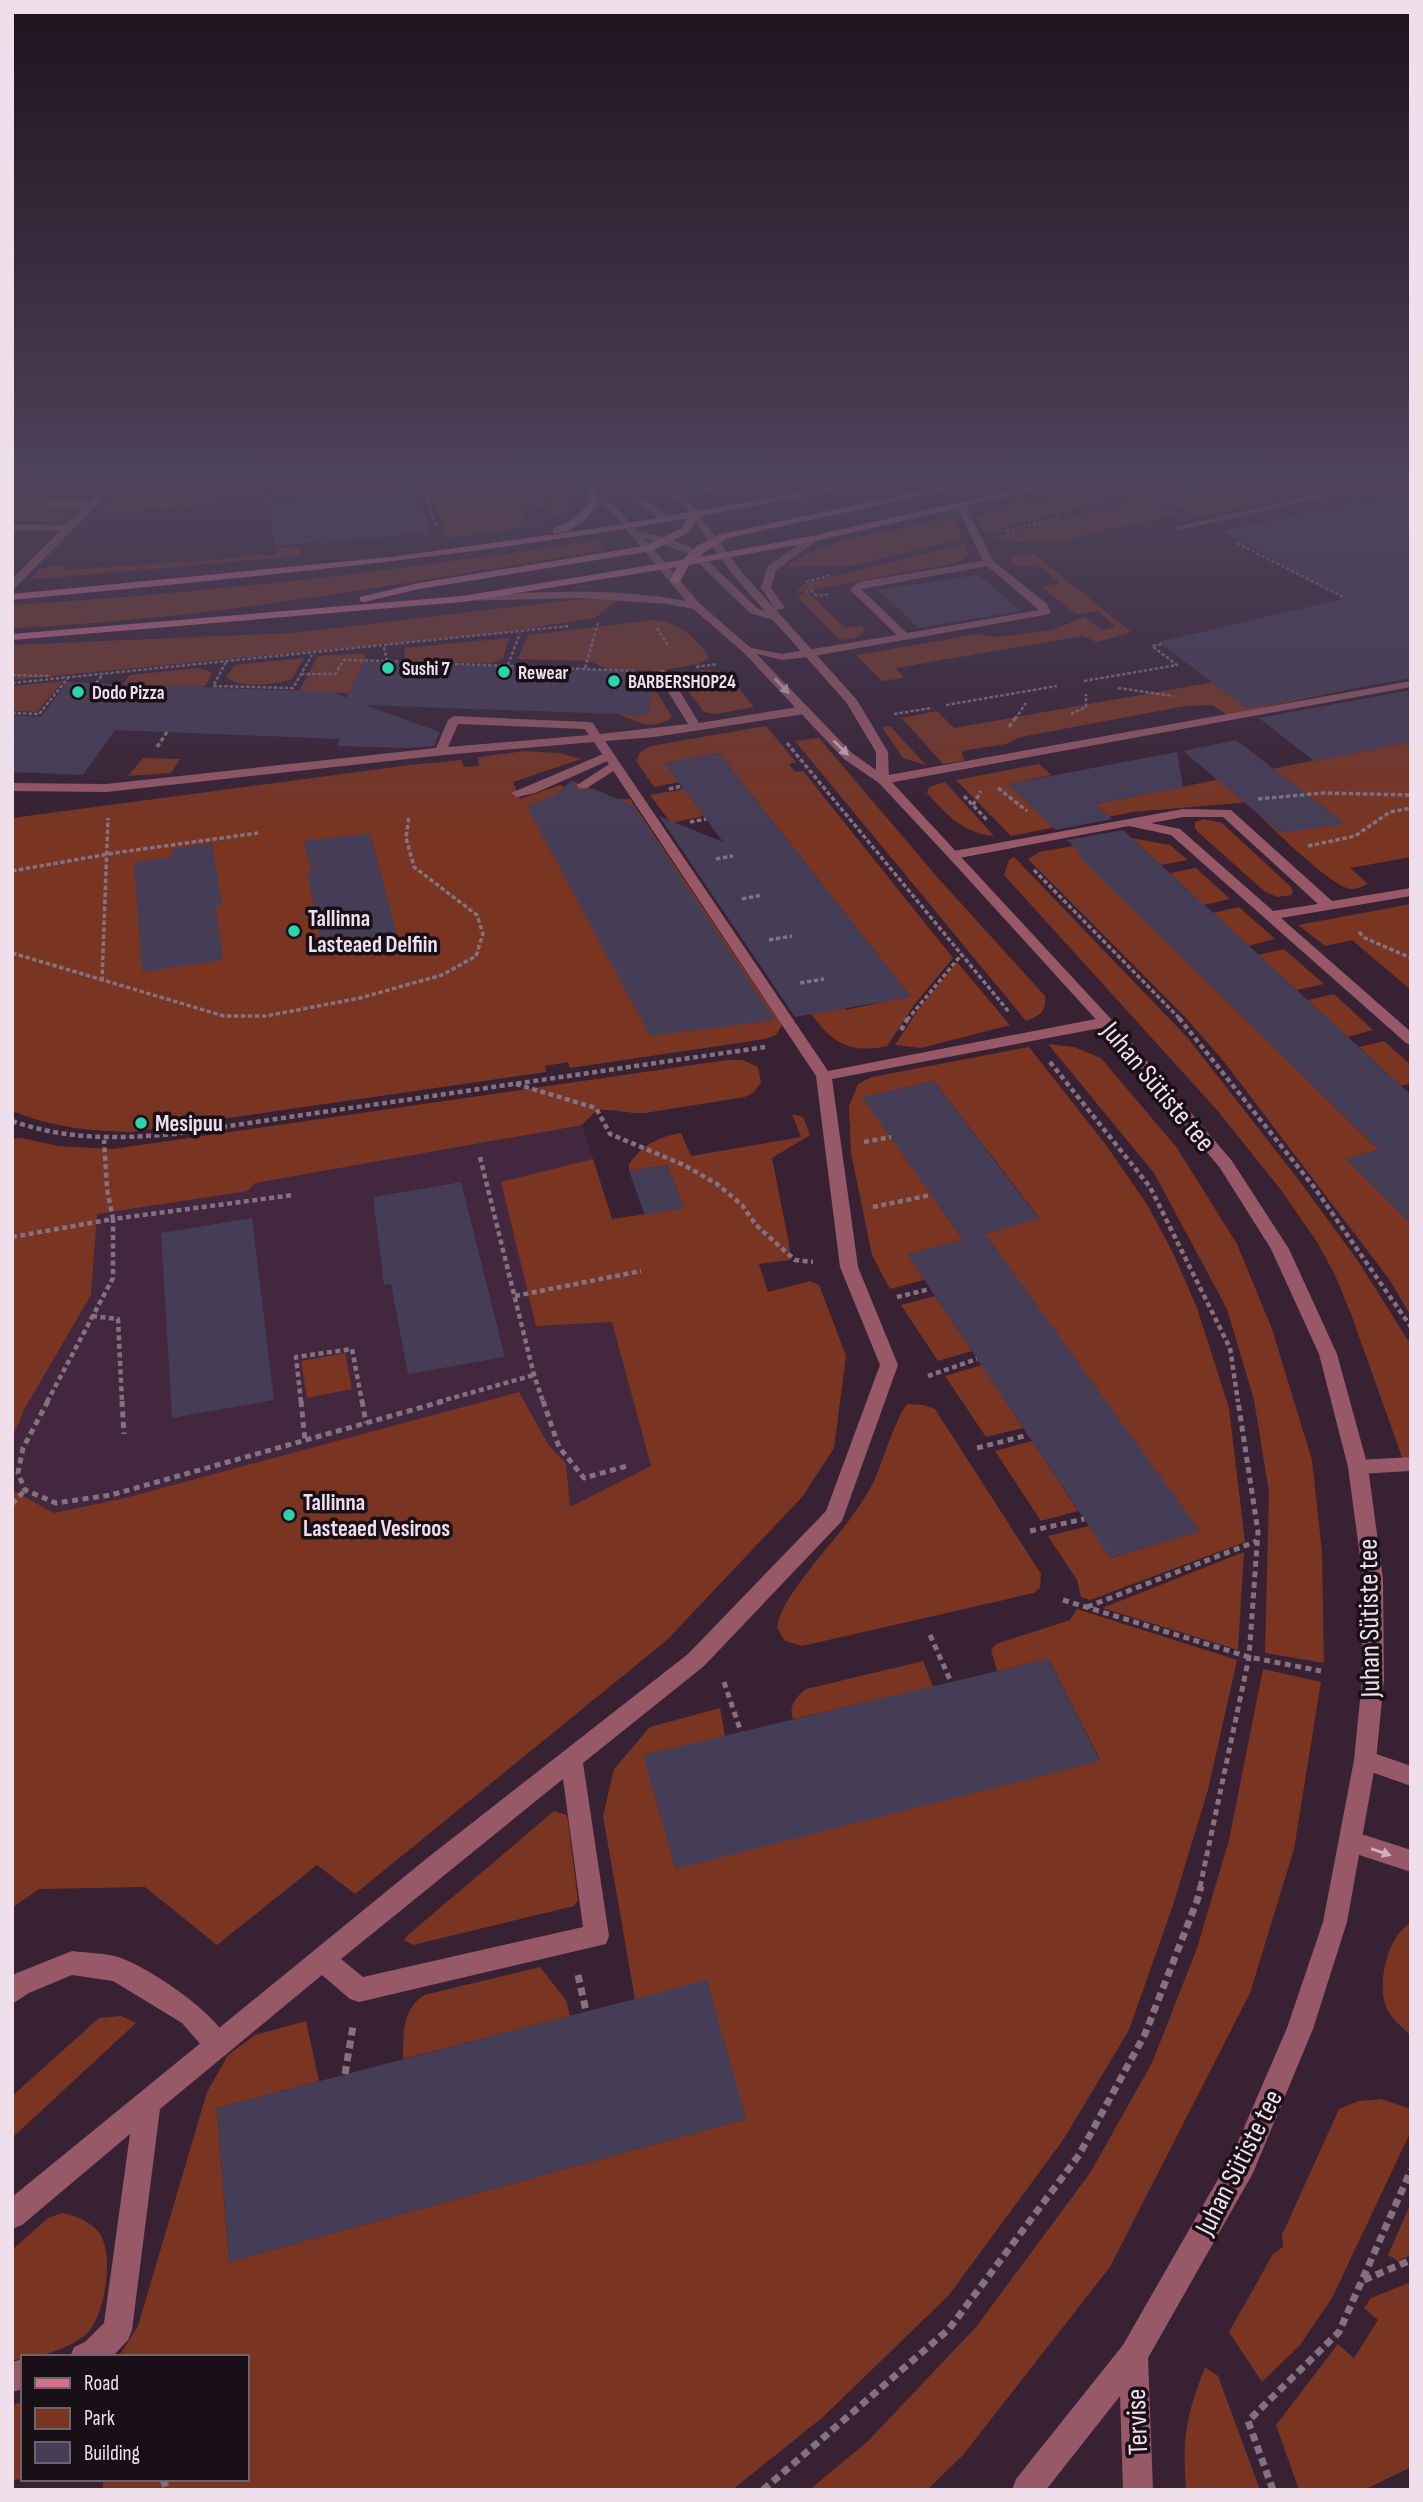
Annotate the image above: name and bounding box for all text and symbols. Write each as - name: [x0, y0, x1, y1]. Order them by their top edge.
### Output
- place label: Sushi 7: [402, 658, 450, 681]
- marker: Sushi 7: [380, 660, 396, 676]
- place label: Rewear: [518, 662, 568, 685]
- marker: Rewear: [496, 664, 512, 680]
- place label: BARBERSHOP24: [628, 671, 736, 694]
- marker: BARBERSHOP24: [606, 673, 622, 689]
- one-way arrow: [773, 678, 790, 695]
- place label: Dodo Pizza: [92, 682, 165, 705]
- marker: Dodo Pizza: [70, 684, 86, 700]
- one-way arrow: [832, 740, 849, 757]
- place label: Tallinna Lasteaed Delfiin: [308, 905, 438, 959]
- marker: Tallinna Lasteaed Delfiin: [286, 923, 302, 939]
- street label: Juhan Sütiste tee: [1094, 1015, 1222, 1158]
- place label: Mesipuu: [155, 1110, 223, 1138]
- marker: Mesipuu: [133, 1115, 149, 1131]
- place label: Tallinna Lasteaed Vesiroos: [303, 1489, 450, 1543]
- marker: Tallinna Lasteaed Vesiroos: [281, 1507, 297, 1523]
- street label: Juhan Sütiste tee: [1352, 1538, 1387, 1699]
- one-way arrow: [1371, 1847, 1392, 1858]
- street label: Juhan Sütiste tee: [1188, 2084, 1290, 2242]
- legend: [21, 2355, 248, 2481]
- text: Road: [84, 2371, 119, 2396]
- street label: Tervise: [1120, 2388, 1155, 2456]
- text: Park: [84, 2406, 115, 2431]
- text: Building: [84, 2441, 140, 2466]

